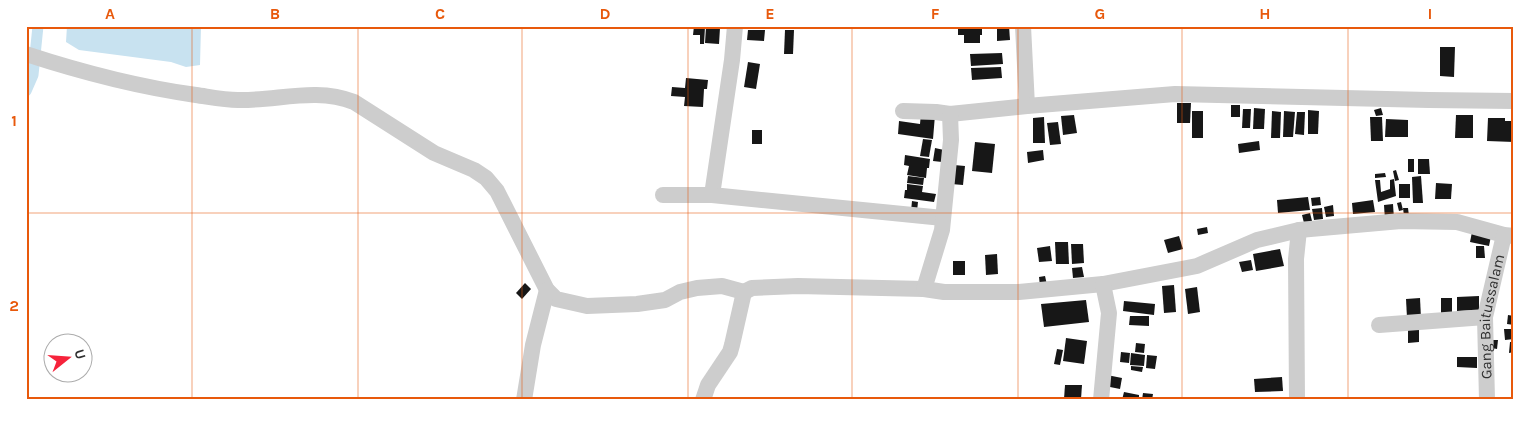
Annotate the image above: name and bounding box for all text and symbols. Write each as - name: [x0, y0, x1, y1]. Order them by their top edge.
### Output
- text: A: [105, 4, 115, 23]
- text: B: [270, 4, 280, 23]
- text: C: [435, 4, 445, 23]
- text: D: [600, 4, 611, 23]
- text: E: [765, 4, 775, 23]
- text: F: [931, 4, 940, 23]
- text: G: [1095, 4, 1105, 23]
- text: H: [1259, 4, 1271, 23]
- text: I: [1428, 4, 1432, 23]
- text: 1: [11, 111, 17, 130]
- street label: Gang Baitussalam: [1476, 252, 1508, 379]
- text: 2: [9, 296, 19, 315]
- north arrow: [42, 334, 92, 384]
- text: U: [70, 347, 89, 361]

